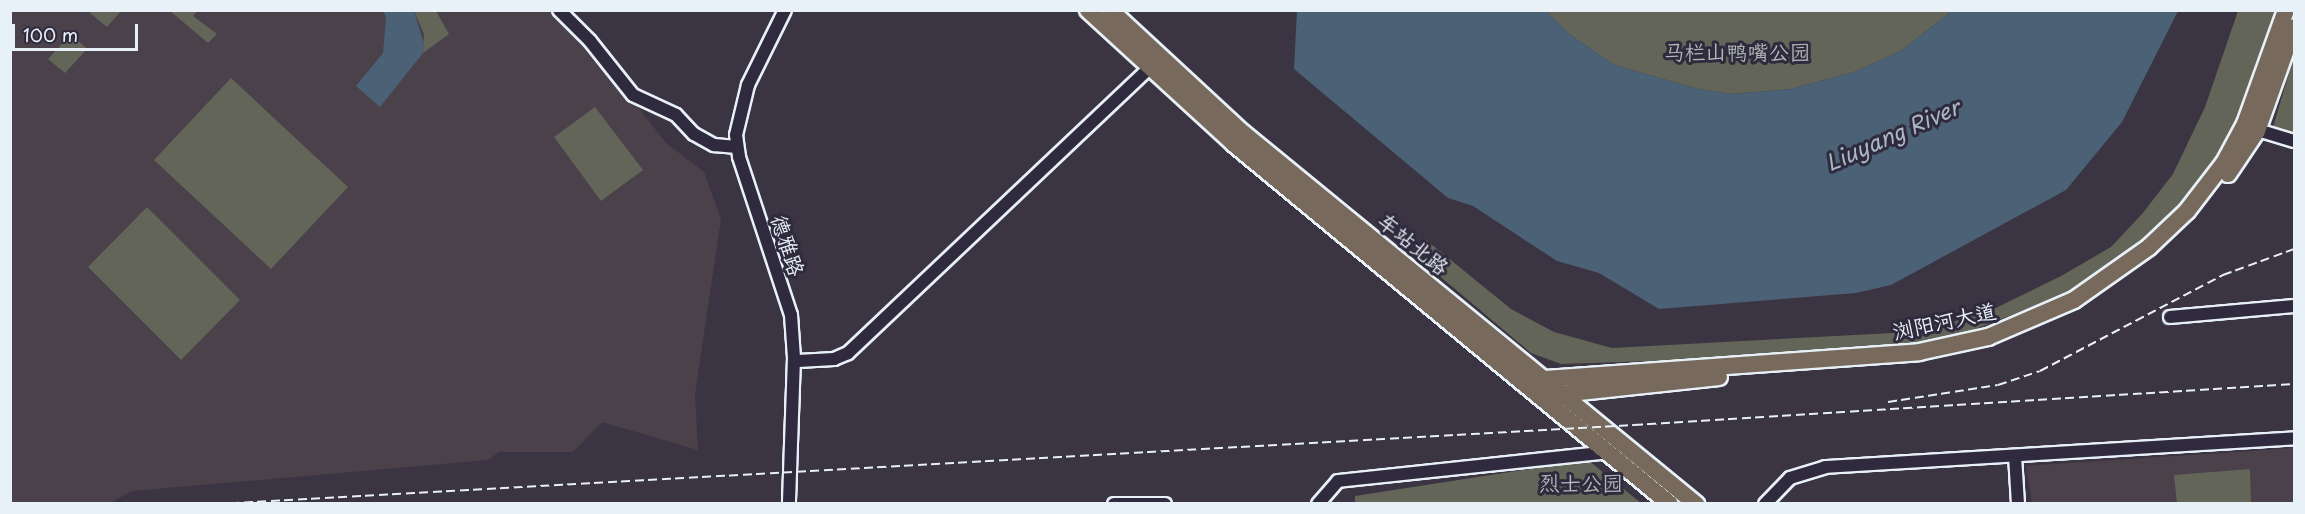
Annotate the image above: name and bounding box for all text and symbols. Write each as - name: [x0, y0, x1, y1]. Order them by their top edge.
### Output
- scale bar: [15, 12, 141, 50]
- text: 100 m: [23, 21, 78, 48]
- park label: 马栏山鸭嘴公园: [1664, 38, 1810, 64]
- water label: Liuyang River: [1820, 92, 1964, 176]
- street label: 车站北路: [1373, 207, 1455, 279]
- street label: 德雅路: [767, 211, 811, 279]
- street label: 浏阳河大道: [1890, 297, 1998, 343]
- park label: 烈士公园: [1539, 469, 1623, 495]

